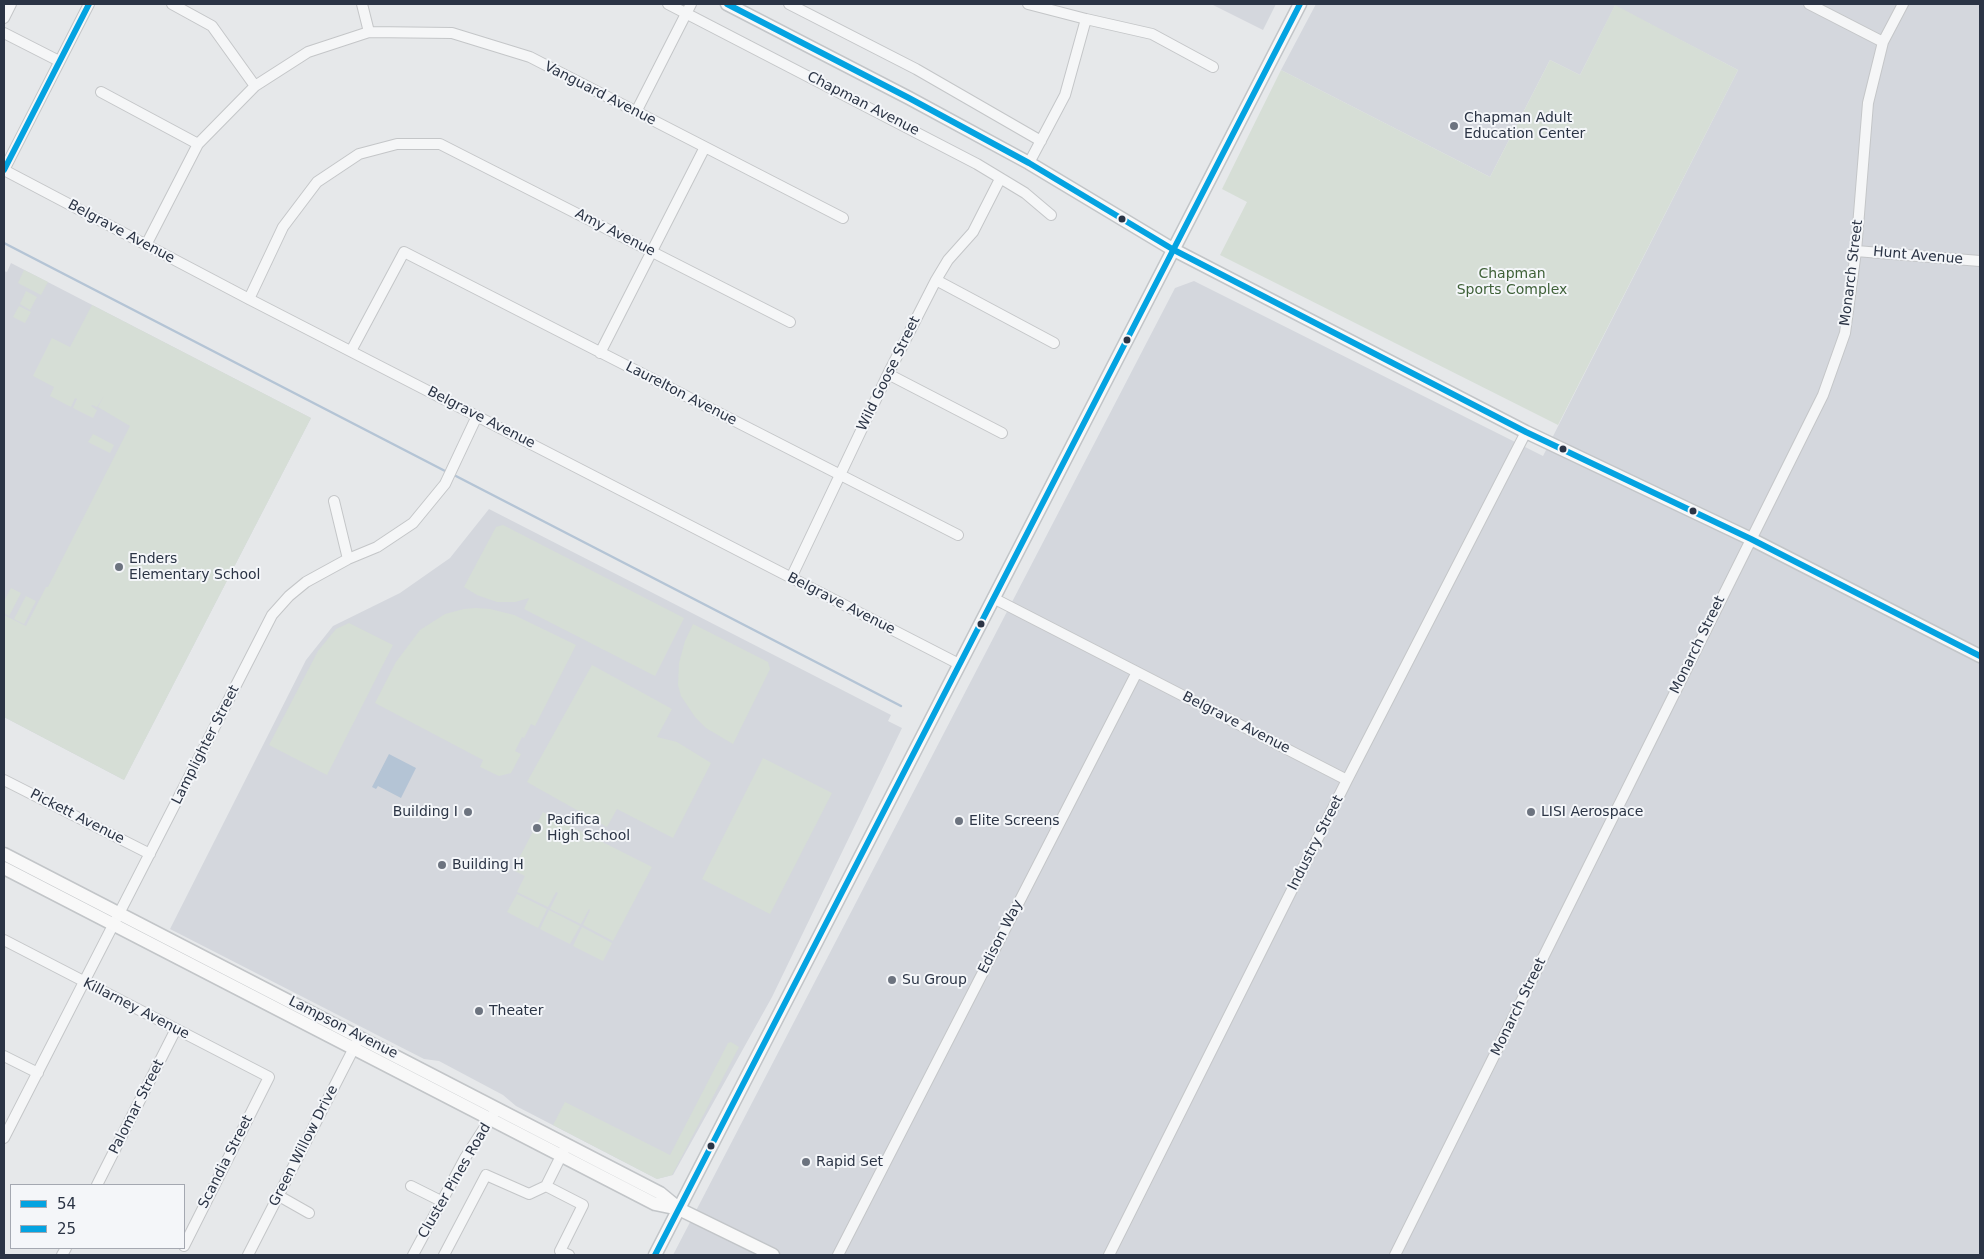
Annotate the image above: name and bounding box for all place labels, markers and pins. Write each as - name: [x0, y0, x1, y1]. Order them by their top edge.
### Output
- place label: Chapman Adult Education Center: [1464, 110, 1585, 142]
- marker: Chapman Adult Education Center: [1448, 120, 1460, 132]
- unlabelled marker: [1117, 214, 1127, 224]
- unlabelled marker: [1122, 335, 1132, 345]
- unlabelled marker: [1558, 444, 1568, 454]
- unlabelled marker: [1688, 506, 1698, 516]
- place label: Enders Elementary School: [129, 551, 261, 584]
- marker: Enders Elementary School: [113, 561, 125, 573]
- unlabelled marker: [976, 619, 986, 629]
- place label: Building I: [393, 804, 458, 820]
- place label: LISI Aerospace: [1541, 804, 1643, 820]
- marker: Building I: [462, 806, 474, 818]
- marker: LISI Aerospace: [1525, 806, 1537, 818]
- place label: Pacifica High School: [547, 812, 630, 844]
- place label: Elite Screens: [969, 813, 1060, 829]
- marker: Elite Screens: [953, 815, 965, 827]
- marker: Pacifica High School: [531, 822, 543, 834]
- place label: Building H: [452, 857, 524, 873]
- marker: Building H: [436, 859, 448, 871]
- place label: Su Group: [902, 972, 967, 988]
- marker: Su Group: [886, 974, 898, 986]
- place label: Theater: [489, 1003, 543, 1019]
- marker: Theater: [473, 1005, 485, 1017]
- unlabelled marker: [706, 1141, 716, 1151]
- place label: Rapid Set: [816, 1154, 883, 1170]
- marker: Rapid Set: [800, 1156, 812, 1168]

